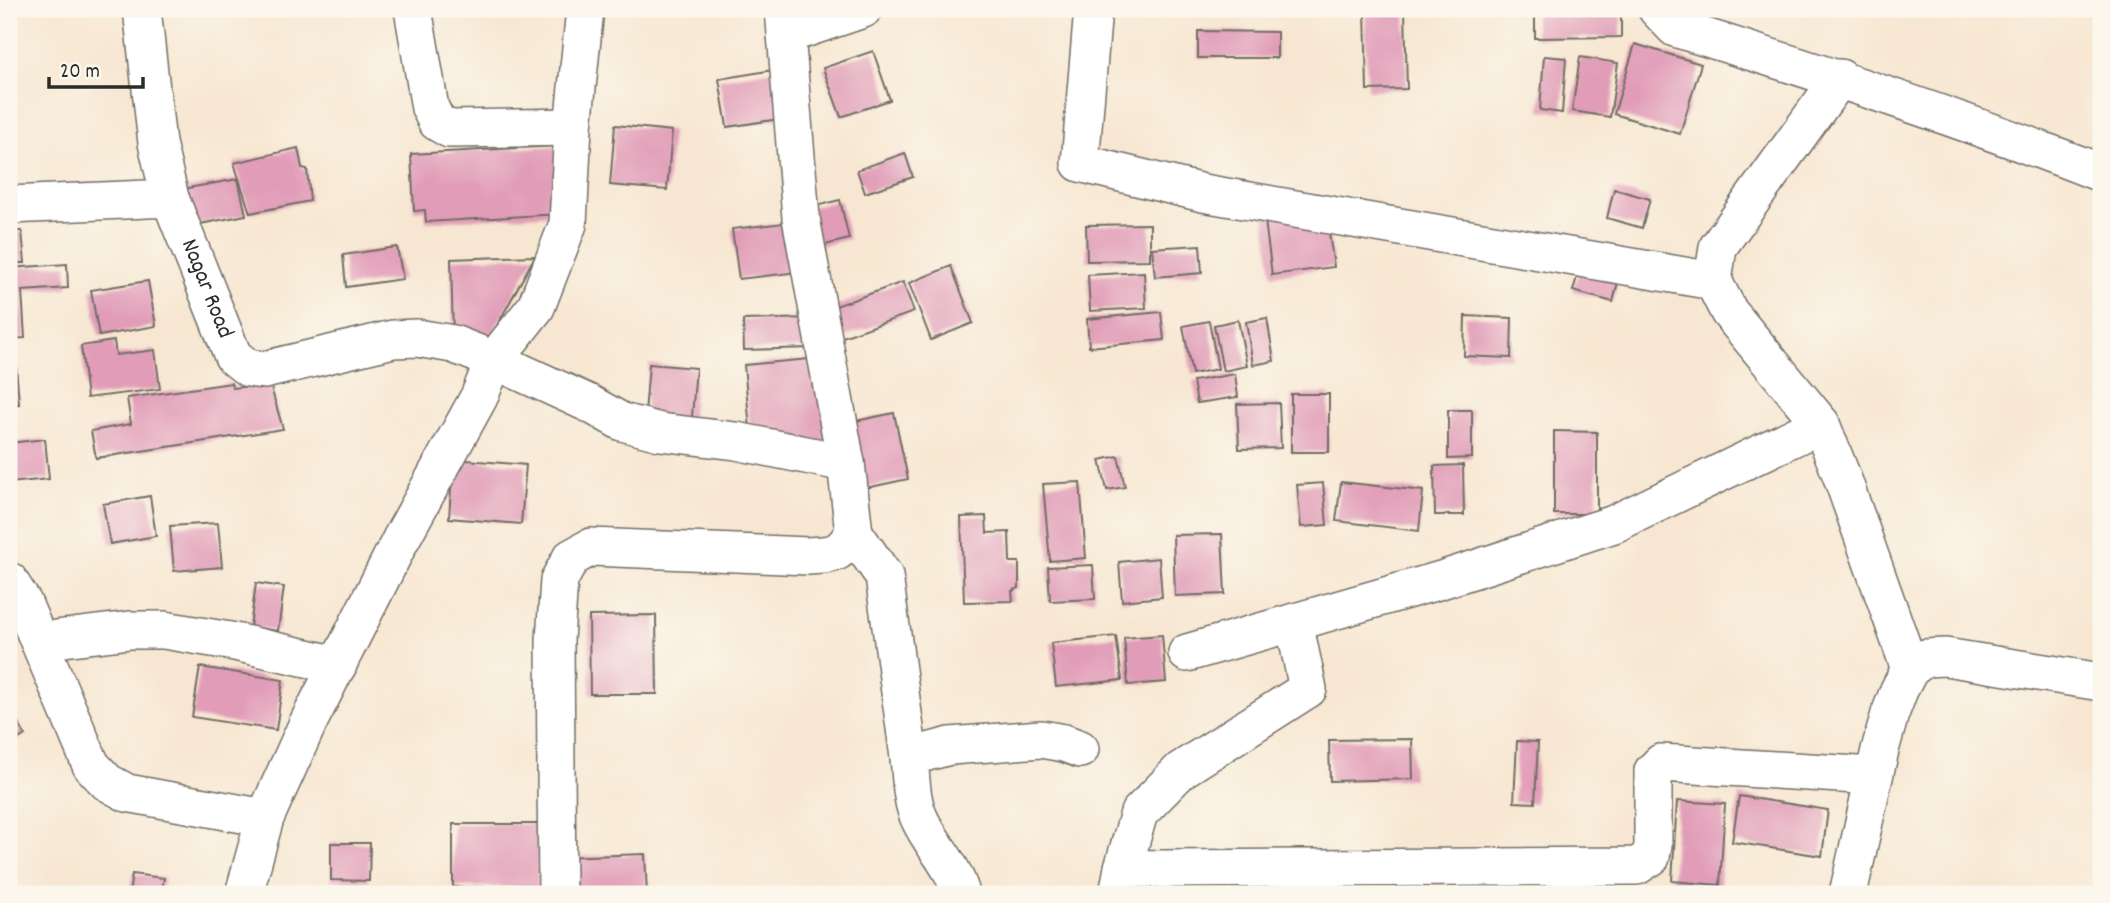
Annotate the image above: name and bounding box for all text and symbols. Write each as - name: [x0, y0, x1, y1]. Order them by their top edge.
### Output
- scale bar: [49, 46, 144, 90]
- text: 20 m: [60, 58, 100, 88]
- street label: Nagar Road: [171, 234, 241, 344]

